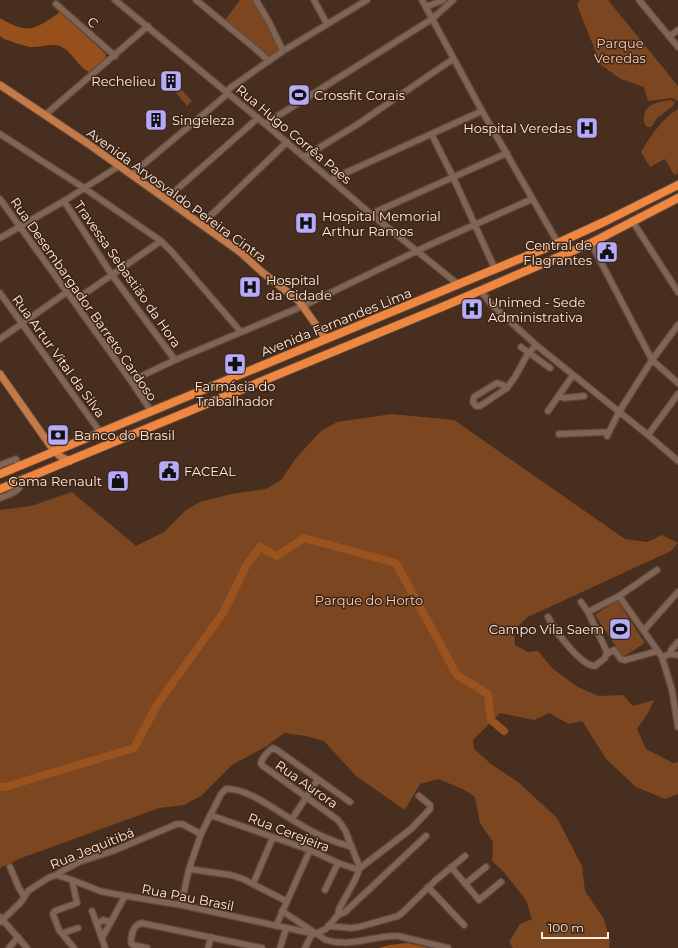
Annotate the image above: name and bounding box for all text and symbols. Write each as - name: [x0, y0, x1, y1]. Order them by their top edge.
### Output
- street label: C: [84, 13, 102, 31]
- park label: Parque Veredas: [594, 35, 646, 66]
- building icon: Rechelieu: [158, 68, 184, 94]
- place label: Rechelieu: [91, 73, 156, 89]
- street label: Rua Hugo Corrêa Paes: [233, 81, 355, 187]
- sports icon: Crossfit Corais: [286, 82, 312, 108]
- place label: Crossfit Corais: [314, 87, 405, 103]
- building icon: Singeleza: [143, 107, 169, 133]
- place label: Singeleza: [172, 112, 235, 128]
- hospital icon: Hospital Veredas: [574, 115, 600, 141]
- place label: Hospital Veredas: [463, 120, 572, 136]
- street label: Avenida Aryosvaldo Pereira Cintra: [84, 124, 270, 266]
- street label: Rua Desembargador Barreto Cardoso: [7, 194, 161, 404]
- street label: Travessa Sebastião da Hora: [71, 197, 185, 351]
- place label: Hospital Memorial Arthur Ramos: [322, 208, 441, 239]
- hospital icon: Hospital Memorial Arthur Ramos: [293, 210, 319, 236]
- place label: Central de Flagrantes: [523, 237, 592, 268]
- public building icon: Central de Flagrantes: [594, 239, 620, 265]
- place label: Hospital da Cidade: [266, 272, 332, 303]
- hospital icon: Hospital da Cidade: [237, 274, 263, 300]
- street label: Avenida Fernandes Lima: [258, 284, 414, 360]
- street label: Rua Artur Vital da Silva: [9, 292, 109, 420]
- place label: Unimed - Sede Administrativa: [488, 294, 585, 325]
- hospital icon: Unimed - Sede Administrativa: [459, 296, 485, 322]
- pharmacy icon: Farmácia do Trabalhador: [222, 351, 248, 377]
- place label: Farmácia do Trabalhador: [195, 378, 275, 409]
- bank icon: Banco do Brasil: [45, 422, 71, 448]
- place label: Banco do Brasil: [74, 427, 175, 443]
- public building icon: FACEAL: [156, 458, 182, 484]
- place label: FACEAL: [184, 463, 236, 479]
- shop icon: Gama Renault: [105, 468, 131, 494]
- place label: Gama Renault: [8, 473, 102, 489]
- park label: Parque do Horto: [315, 592, 423, 608]
- sports icon: Campo Vila Saem: [607, 616, 633, 642]
- place label: Campo Vila Saem: [489, 621, 604, 637]
- street label: Rua Aurora: [273, 757, 341, 811]
- street label: Rua Cerejeira: [246, 809, 332, 855]
- street label: Rua Jequitibá: [47, 824, 137, 872]
- street label: Rua Pau Brasil: [140, 880, 236, 914]
- scale bar: [542, 914, 608, 940]
- text: 100 m: [548, 920, 584, 935]

